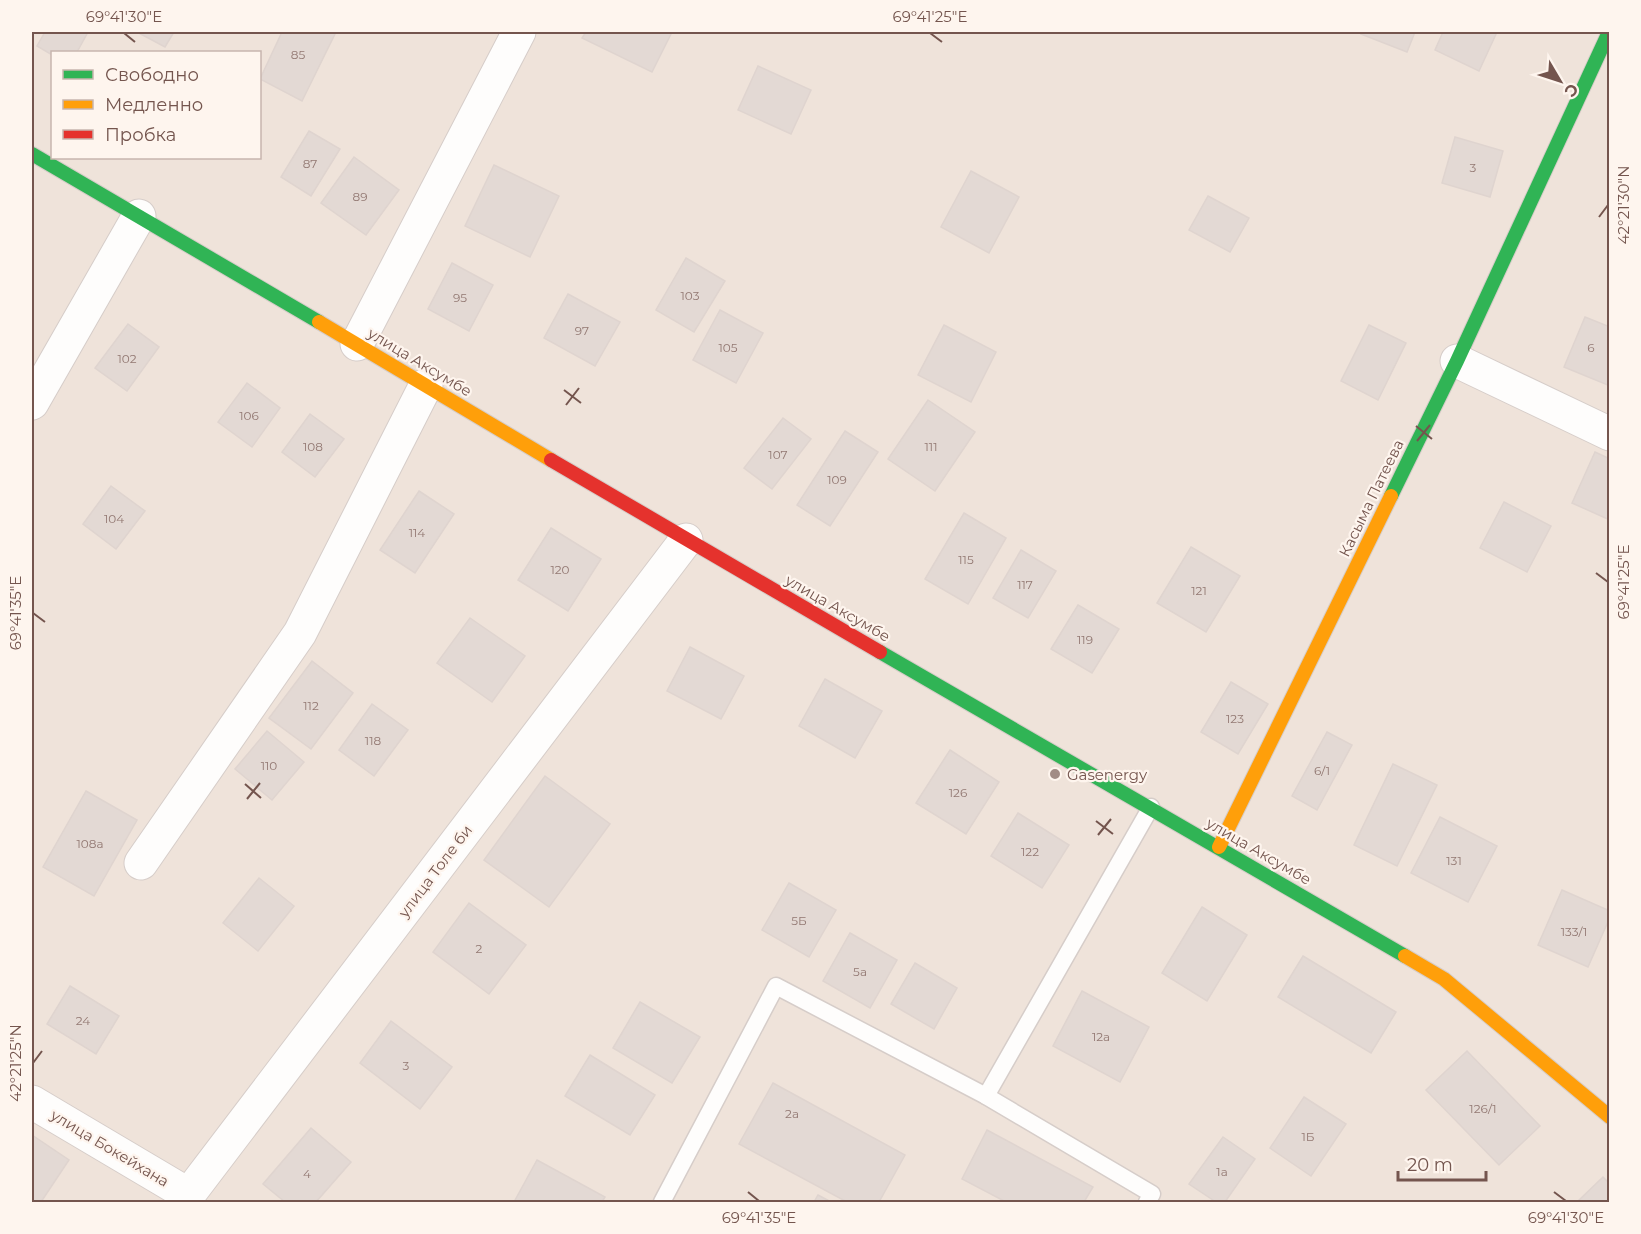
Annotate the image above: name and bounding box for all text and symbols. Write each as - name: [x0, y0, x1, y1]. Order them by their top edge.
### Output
- text: 69°41'30"E: [86, 7, 162, 26]
- text: 69°41'25"E: [893, 7, 968, 26]
- house number: 85: [291, 47, 305, 62]
- legend: [51, 51, 261, 159]
- north arrow: [1530, 51, 1590, 111]
- text: Свободно: [105, 64, 199, 86]
- text: С: [1560, 80, 1582, 101]
- text: Медленно: [105, 94, 203, 116]
- text: Пробка: [105, 124, 176, 146]
- house number: 87: [303, 156, 317, 171]
- house number: 3: [1470, 160, 1477, 175]
- text: 42°21'30"N: [1614, 166, 1633, 244]
- house number: 89: [353, 189, 367, 204]
- house number: 103: [681, 288, 700, 303]
- house number: 95: [453, 290, 467, 305]
- street label: улица Аксумбе: [364, 323, 476, 401]
- house number: 97: [575, 323, 589, 338]
- house number: 105: [718, 340, 738, 355]
- house number: 6: [1587, 340, 1595, 355]
- house number: 102: [117, 351, 137, 366]
- house number: 106: [239, 408, 259, 423]
- street label: Касыма Патеева: [1334, 436, 1408, 560]
- house number: 108: [303, 439, 323, 454]
- house number: 111: [925, 439, 938, 454]
- house number: 107: [768, 447, 788, 462]
- house number: 109: [827, 472, 847, 487]
- house number: 104: [104, 511, 124, 526]
- house number: 114: [409, 525, 425, 540]
- text: 69°41'25"E: [1614, 545, 1633, 620]
- house number: 115: [958, 552, 974, 567]
- house number: 120: [550, 562, 570, 577]
- street label: улица Аксумбе: [781, 570, 894, 646]
- text: 69°41'35"E: [6, 576, 25, 650]
- house number: 117: [1017, 577, 1033, 592]
- house number: 121: [1191, 583, 1207, 598]
- house number: 119: [1077, 632, 1093, 647]
- house number: 112: [303, 698, 319, 713]
- house number: 123: [1226, 711, 1244, 726]
- house number: 118: [365, 733, 382, 748]
- house number: 110: [261, 758, 277, 773]
- house number: 6/1: [1314, 763, 1330, 778]
- place label: Gasenergy: [1067, 765, 1148, 784]
- marker: Gasenergy: [1048, 767, 1062, 781]
- house number: 126: [949, 785, 967, 800]
- street label: улица Аксумбе: [1202, 813, 1315, 889]
- street label: улица Толе би: [393, 821, 476, 922]
- house number: 108а: [77, 836, 103, 851]
- house number: 122: [1021, 844, 1039, 859]
- house number: 131: [1446, 853, 1462, 868]
- house number: 5Б: [791, 913, 807, 928]
- house number: 133/1: [1561, 924, 1587, 939]
- house number: 2: [476, 941, 483, 956]
- house number: 5а: [853, 964, 867, 979]
- house number: 24: [76, 1013, 90, 1028]
- text: 42°21'25"N: [6, 1024, 25, 1102]
- house number: 12а: [1092, 1029, 1110, 1044]
- house number: 3: [403, 1058, 410, 1073]
- house number: 126/1: [1469, 1101, 1497, 1116]
- street label: улица Бокейхана: [47, 1105, 173, 1191]
- house number: 2а: [785, 1106, 799, 1121]
- house number: 1Б: [1301, 1129, 1315, 1144]
- scale bar: [1398, 1144, 1486, 1182]
- text: 20 m: [1407, 1154, 1453, 1176]
- house number: 1а: [1216, 1164, 1228, 1179]
- house number: 4: [303, 1166, 311, 1181]
- text: 69°41'35"E: [722, 1208, 796, 1227]
- text: 69°41'30"E: [1528, 1208, 1604, 1227]

